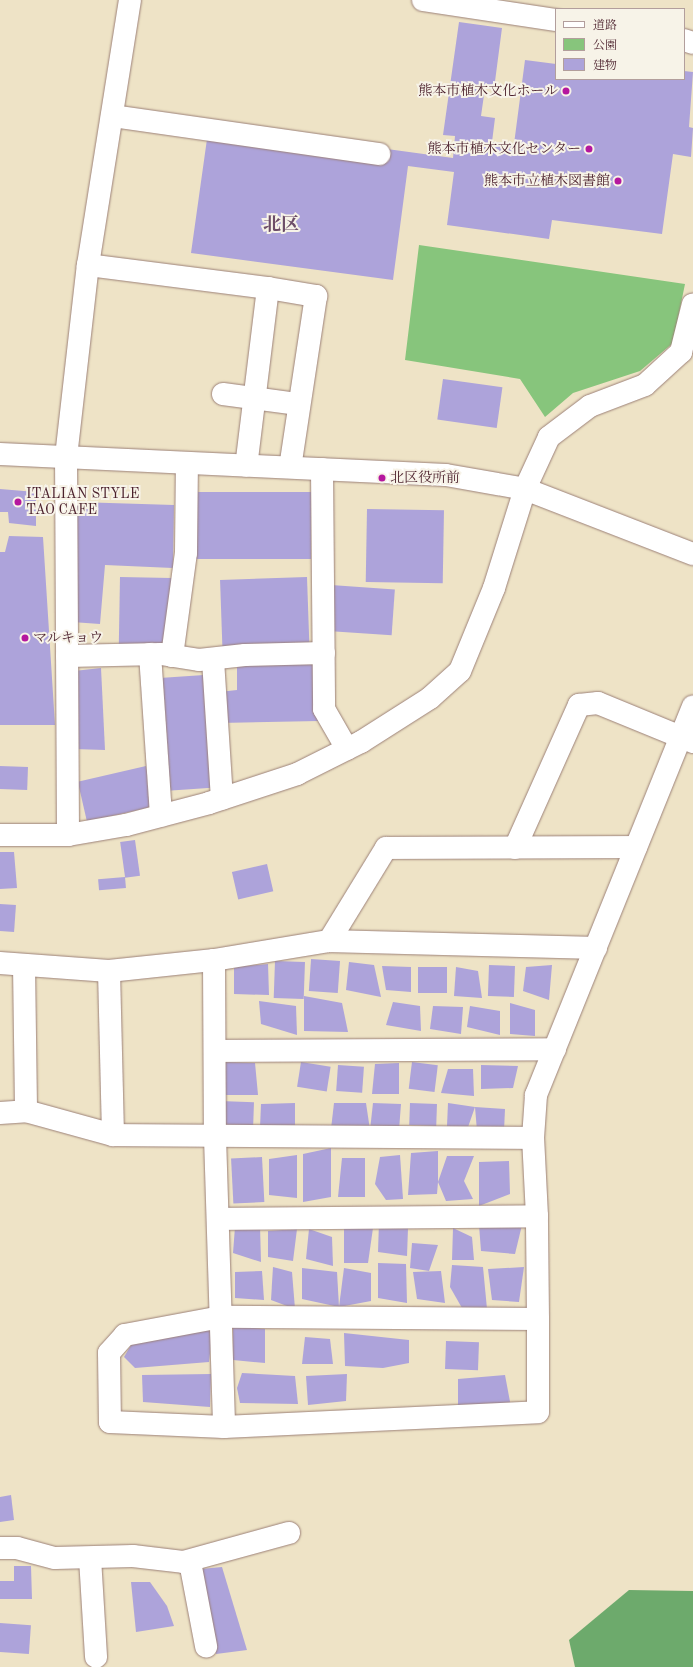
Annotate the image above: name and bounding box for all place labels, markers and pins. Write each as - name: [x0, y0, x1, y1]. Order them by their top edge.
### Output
- place label: 熊本市植木文化ホール: [418, 83, 558, 99]
- marker: 熊本市植木文化ホール: [561, 86, 571, 96]
- place label: 熊本市植木文化センター: [427, 141, 581, 157]
- marker: 熊本市植木文化センター: [584, 144, 594, 154]
- place label: 熊本市立植木図書館: [484, 173, 610, 189]
- marker: 熊本市立植木図書館: [613, 176, 623, 186]
- place label: 北区役所前: [390, 470, 460, 486]
- marker: 北区役所前: [377, 473, 387, 483]
- place label: ITALIAN STYLE TAO CAFE: [26, 486, 139, 518]
- marker: ITALIAN STYLE TAO CAFE: [13, 497, 23, 507]
- place label: マルキョウ: [33, 630, 103, 646]
- marker: マルキョウ: [20, 633, 30, 643]

